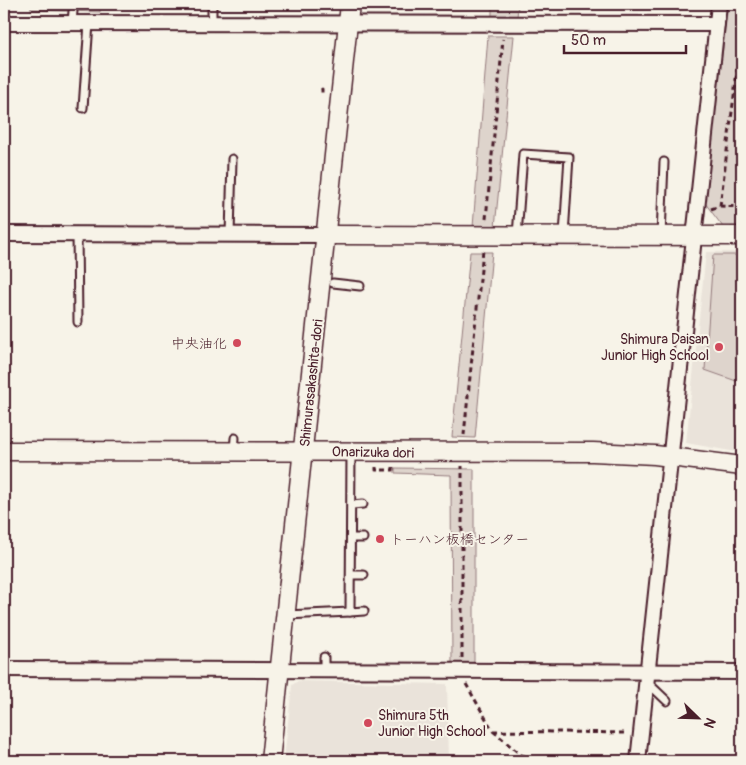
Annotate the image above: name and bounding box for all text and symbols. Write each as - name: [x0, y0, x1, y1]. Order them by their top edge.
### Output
- scale bar: [564, 22, 686, 54]
- text: 50 m: [571, 31, 606, 50]
- street label: Shimurasakashita-dori: [296, 318, 327, 448]
- place label: Shimura Daisan Junior High School: [601, 331, 709, 364]
- place label: 中央油化: [171, 335, 227, 352]
- marker: 中央油化: [231, 337, 243, 349]
- marker: Shimura Daisan Junior High School: [713, 341, 725, 353]
- street label: Onarizuka dori: [332, 443, 415, 462]
- place label: トーハン板橋センター: [390, 531, 529, 548]
- marker: トーハン板橋センター: [374, 533, 386, 545]
- north arrow: [674, 692, 724, 742]
- place label: Shimura 5th Junior High School: [378, 707, 486, 740]
- text: N: [700, 715, 719, 731]
- marker: Shimura 5th Junior High School: [362, 717, 374, 729]

